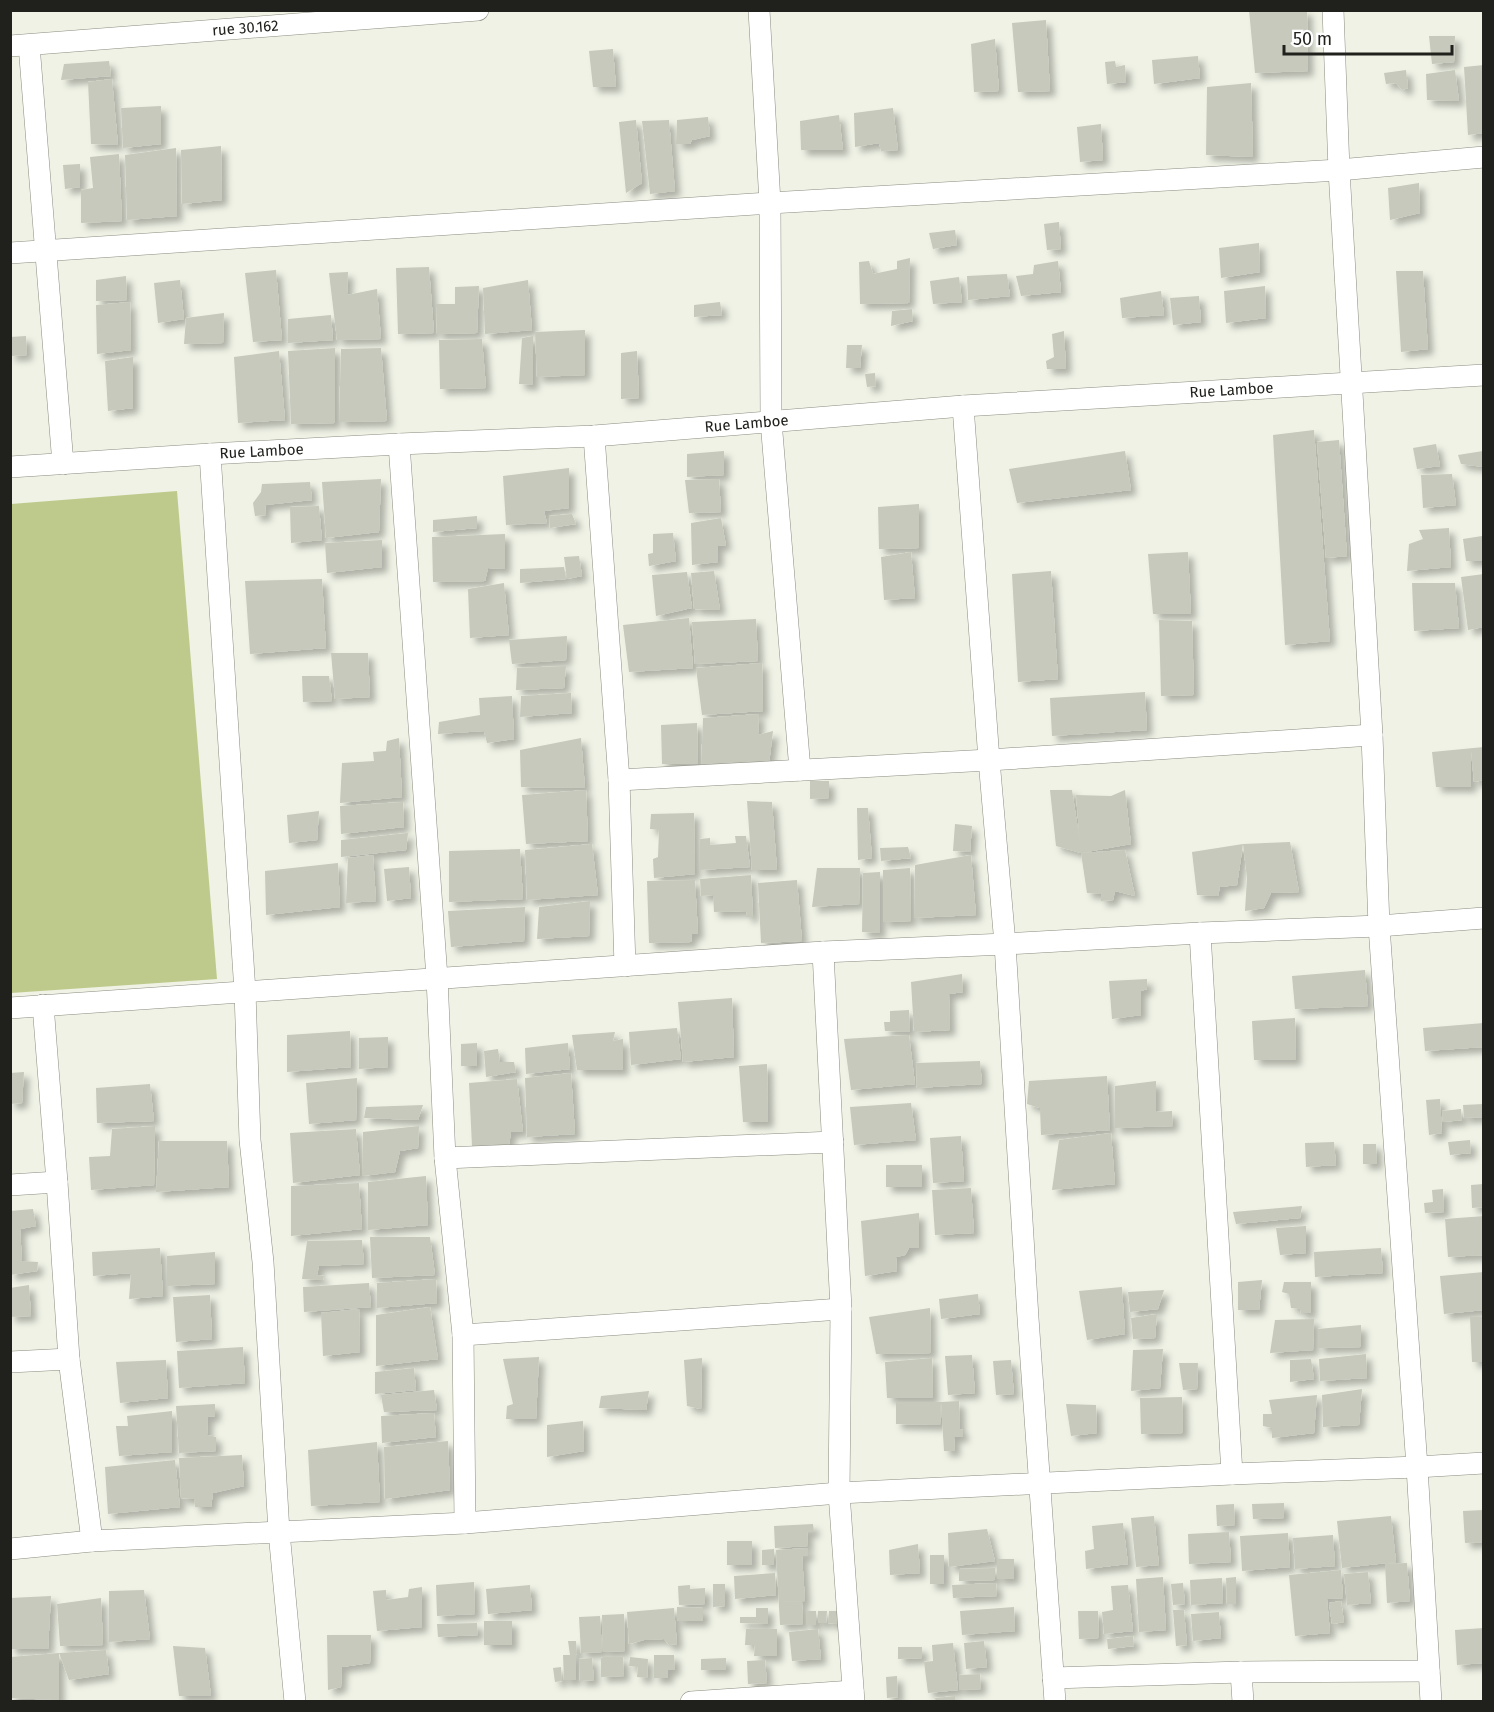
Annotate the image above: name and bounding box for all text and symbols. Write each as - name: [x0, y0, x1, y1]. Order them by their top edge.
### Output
- street label: rue 30.162: [211, 16, 279, 39]
- scale bar: [1284, 18, 1452, 56]
- text: 50 m: [1293, 28, 1332, 50]
- street label: Rue Lamboe: [1189, 379, 1274, 402]
- street label: Rue Lamboe: [704, 411, 789, 436]
- street label: Rue Lamboe: [219, 440, 304, 462]

